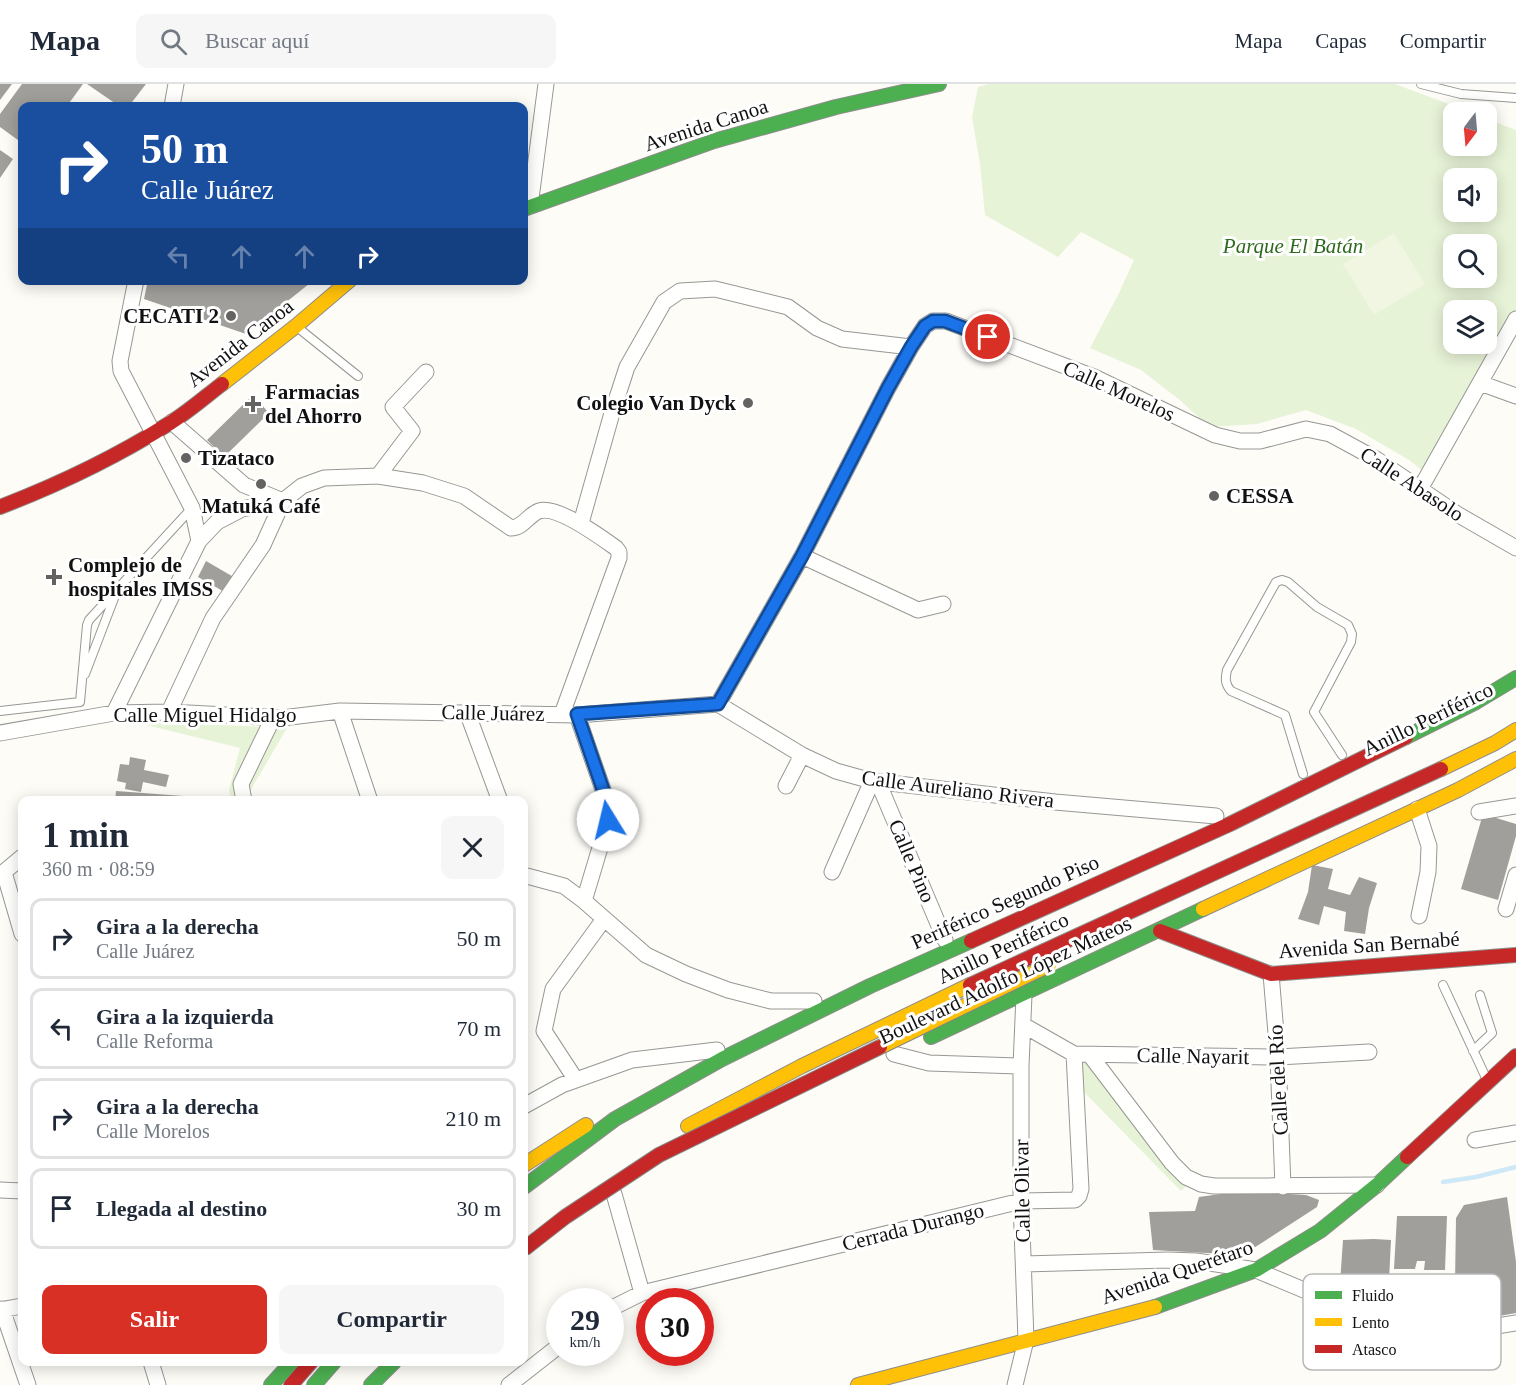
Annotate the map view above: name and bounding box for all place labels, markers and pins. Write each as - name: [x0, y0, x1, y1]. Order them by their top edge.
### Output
- place label: CECATI 2: [123, 304, 219, 328]
- marker: CECATI 2: [224, 309, 238, 323]
- pin: [962, 311, 1013, 362]
- place label: Farmacias del Ahorro: [265, 380, 362, 428]
- place label: Colegio Van Dyck: [576, 391, 736, 415]
- marker: Colegio Van Dyck: [741, 396, 755, 410]
- marker: Farmacias del Ahorro: [246, 397, 260, 411]
- place label: Tizataco: [198, 446, 275, 470]
- marker: Tizataco: [179, 451, 193, 465]
- marker: Matuká Café: [254, 477, 268, 491]
- place label: CESSA: [1226, 484, 1295, 508]
- marker: CESSA: [1207, 489, 1221, 503]
- place label: Matuká Café: [202, 494, 320, 518]
- place label: Complejo de hospitales IMSS: [68, 553, 213, 601]
- marker: Complejo de hospitales IMSS: [45, 568, 63, 586]

